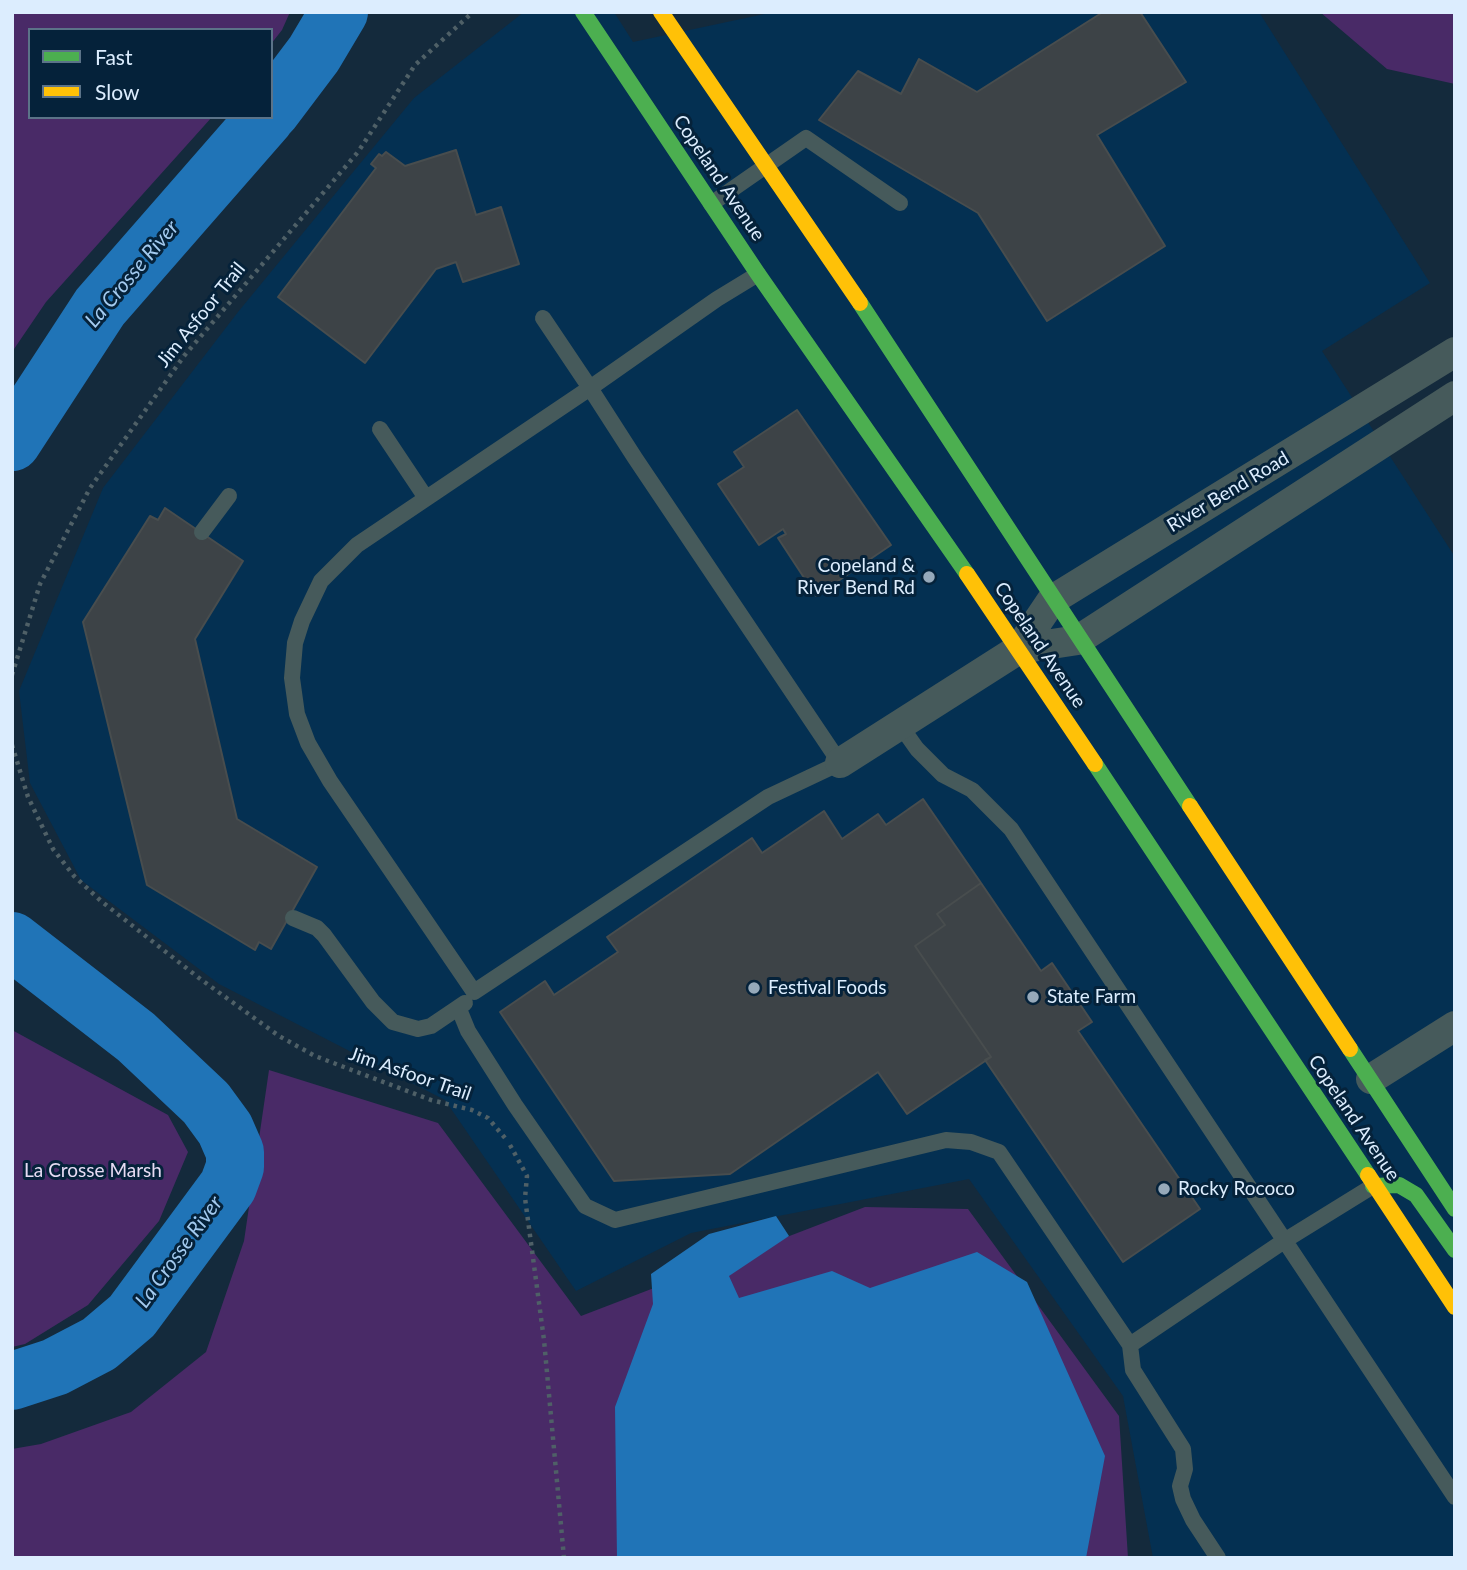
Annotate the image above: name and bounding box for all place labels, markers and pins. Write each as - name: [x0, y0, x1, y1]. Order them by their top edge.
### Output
- place label: Copeland & River Bend Rd: [797, 555, 915, 599]
- marker: Copeland & River Bend Rd: [921, 569, 937, 585]
- place label: Festival Foods: [768, 977, 887, 999]
- marker: Festival Foods: [746, 980, 762, 996]
- place label: State Farm: [1047, 986, 1136, 1008]
- marker: State Farm: [1025, 989, 1041, 1005]
- place label: Rocky Rococo: [1178, 1178, 1295, 1200]
- marker: Rocky Rococo: [1156, 1181, 1172, 1197]

